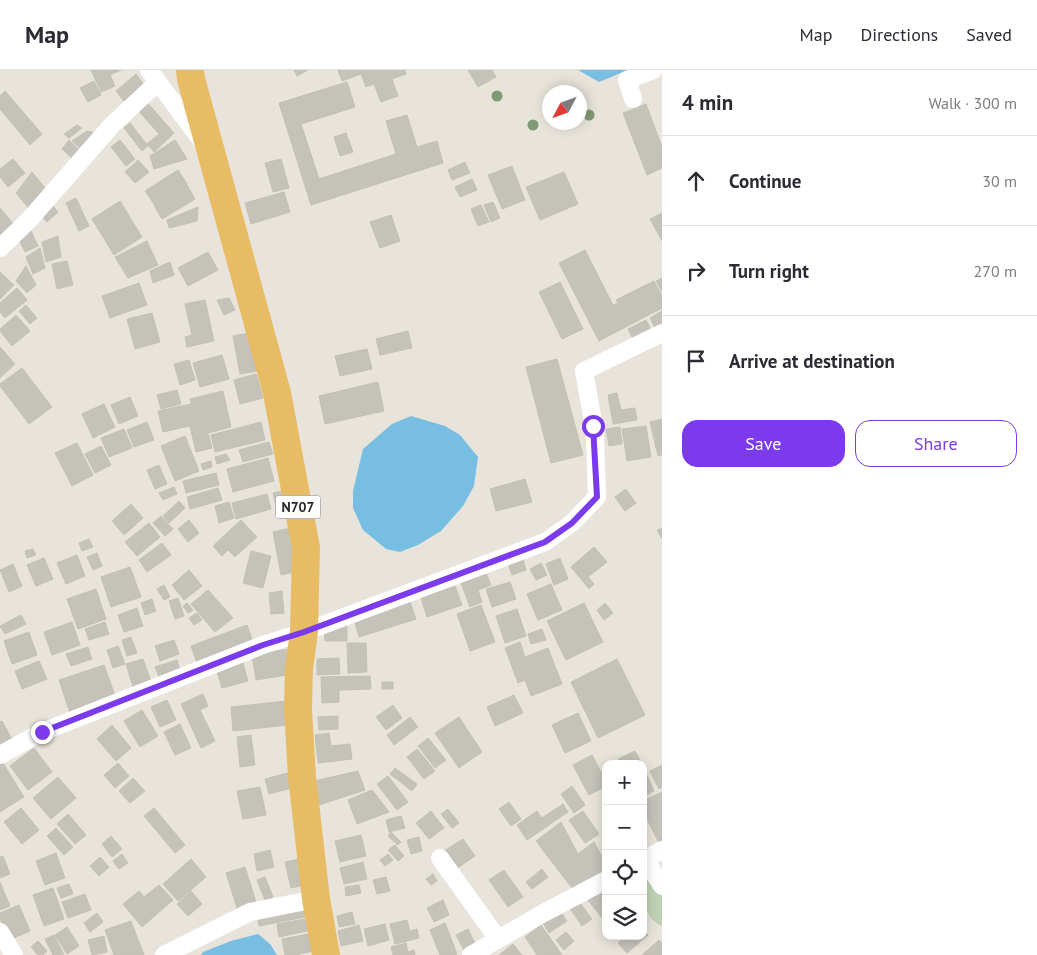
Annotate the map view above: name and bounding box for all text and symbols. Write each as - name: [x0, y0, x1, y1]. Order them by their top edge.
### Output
- text: Map: [25, 19, 69, 50]
- text: Map: [800, 23, 832, 46]
- text: Directions: [860, 23, 938, 46]
- text: Saved: [966, 23, 1012, 46]
- north arrow: [542, 85, 587, 130]
- text: 4 min: [682, 89, 733, 116]
- text: Walk · 300 m: [928, 93, 1017, 113]
- icon: ahead: [682, 167, 710, 195]
- text: Continue: [729, 169, 801, 193]
- text: 30 m: [982, 171, 1017, 191]
- icon: right: [682, 257, 710, 285]
- text: Turn right: [729, 259, 809, 283]
- text: 270 m: [974, 261, 1017, 281]
- icon: arrive: [682, 347, 710, 375]
- text: Arrive at destination: [729, 349, 895, 373]
- route start: [582, 415, 605, 438]
- button: Save: [682, 420, 845, 467]
- button: Share: [855, 420, 1017, 467]
- road number: N707: [276, 496, 320, 518]
- route end: [31, 721, 54, 744]
- map controls: [602, 760, 647, 940]
- button: +: [602, 760, 647, 805]
- button: −: [602, 805, 647, 850]
- button: locate: [602, 850, 647, 895]
- button: layers: [602, 895, 647, 940]

